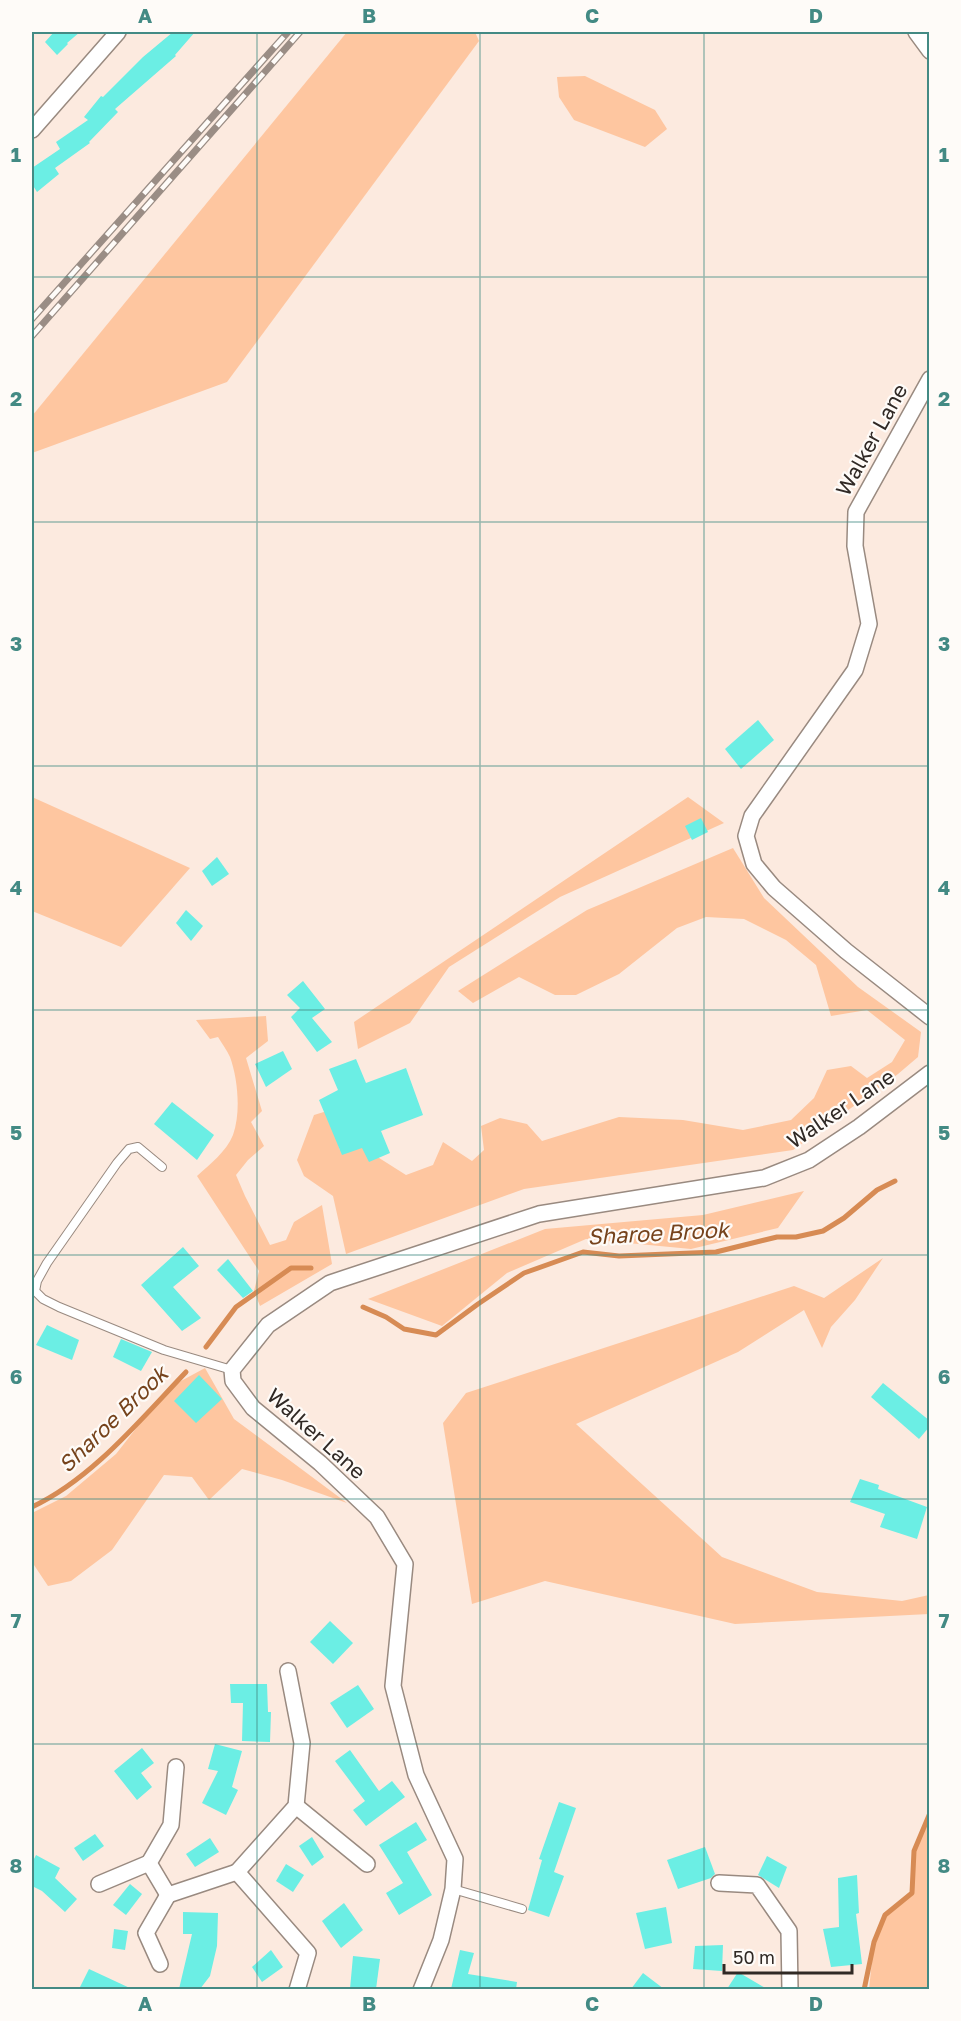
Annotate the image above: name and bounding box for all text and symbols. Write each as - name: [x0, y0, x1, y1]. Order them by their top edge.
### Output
- text: A: [138, 3, 152, 27]
- text: B: [362, 3, 376, 27]
- text: C: [585, 3, 599, 27]
- text: D: [809, 3, 823, 27]
- text: 1: [11, 142, 21, 166]
- text: 1: [939, 142, 949, 166]
- street label: Walker Lane: [830, 379, 913, 500]
- text: 2: [10, 386, 22, 410]
- text: 2: [938, 386, 950, 410]
- text: 3: [10, 631, 22, 655]
- text: 3: [938, 631, 950, 655]
- text: 4: [10, 875, 22, 899]
- text: 4: [938, 875, 950, 899]
- street label: Walker Lane: [782, 1063, 899, 1154]
- text: 5: [10, 1120, 22, 1144]
- text: 5: [938, 1120, 950, 1144]
- water label: Sharoe Brook: [586, 1215, 732, 1250]
- water label: Sharoe Brook: [52, 1358, 175, 1478]
- text: 6: [10, 1364, 22, 1388]
- text: 6: [938, 1364, 950, 1388]
- street label: Walker Lane: [262, 1382, 371, 1484]
- text: 7: [11, 1608, 22, 1632]
- text: 7: [939, 1608, 950, 1632]
- text: 8: [10, 1853, 22, 1877]
- text: 8: [938, 1853, 950, 1877]
- scale bar: [724, 1937, 852, 1975]
- text: 50 m: [733, 1946, 775, 1968]
- text: A: [138, 1991, 152, 2015]
- text: B: [362, 1991, 376, 2015]
- text: C: [585, 1991, 599, 2015]
- text: D: [809, 1991, 823, 2015]

